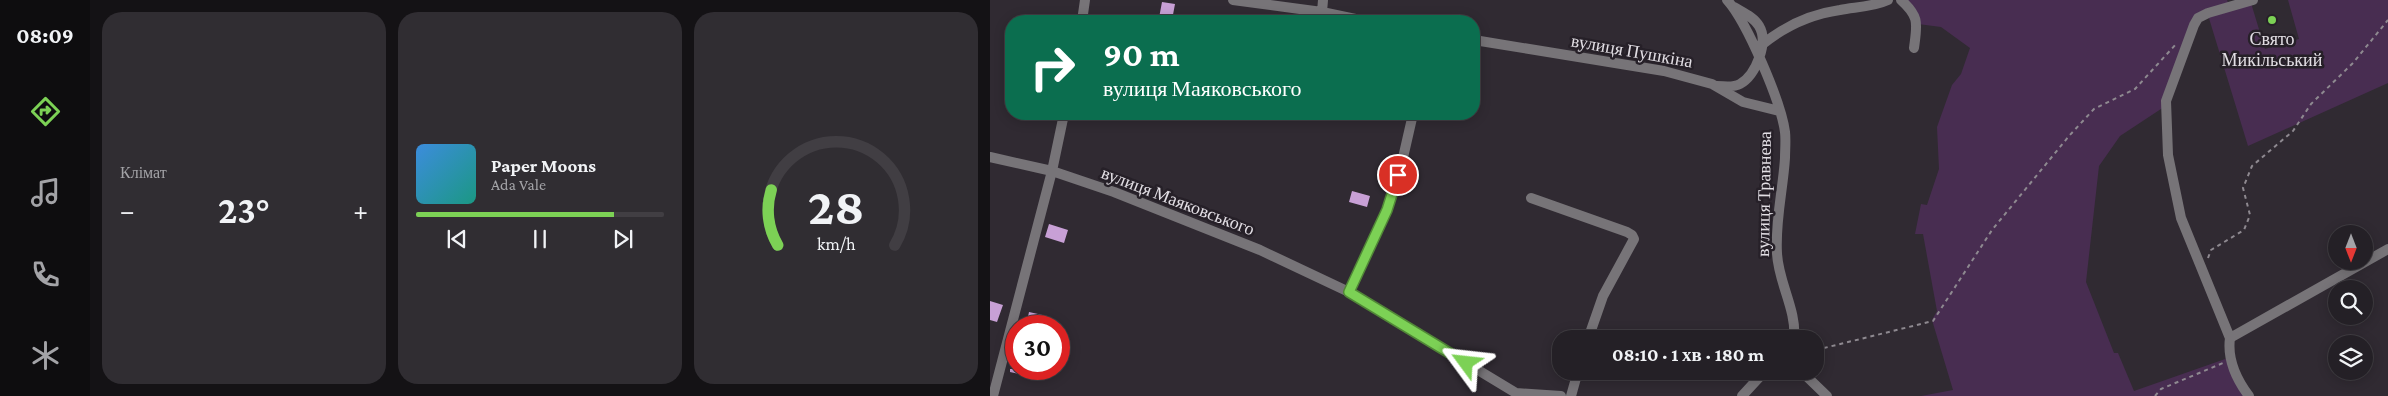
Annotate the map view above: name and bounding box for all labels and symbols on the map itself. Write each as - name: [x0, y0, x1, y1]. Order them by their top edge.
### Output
- marker: Свято Микільський: [2266, 14, 2278, 26]
- place label: Свято Микільський: [2222, 29, 2323, 70]
- street label: вулиця Пушкіна: [1570, 30, 1694, 72]
- street label: вулиця Травнева: [1753, 131, 1775, 257]
- pin: [1377, 154, 1419, 196]
- street label: вулиця Маяковського: [1099, 163, 1257, 239]
- north arrow: [2328, 225, 2372, 270]
- speed limit sign: 30: [1005, 315, 1070, 380]
- position arrow: [1439, 336, 1491, 388]

